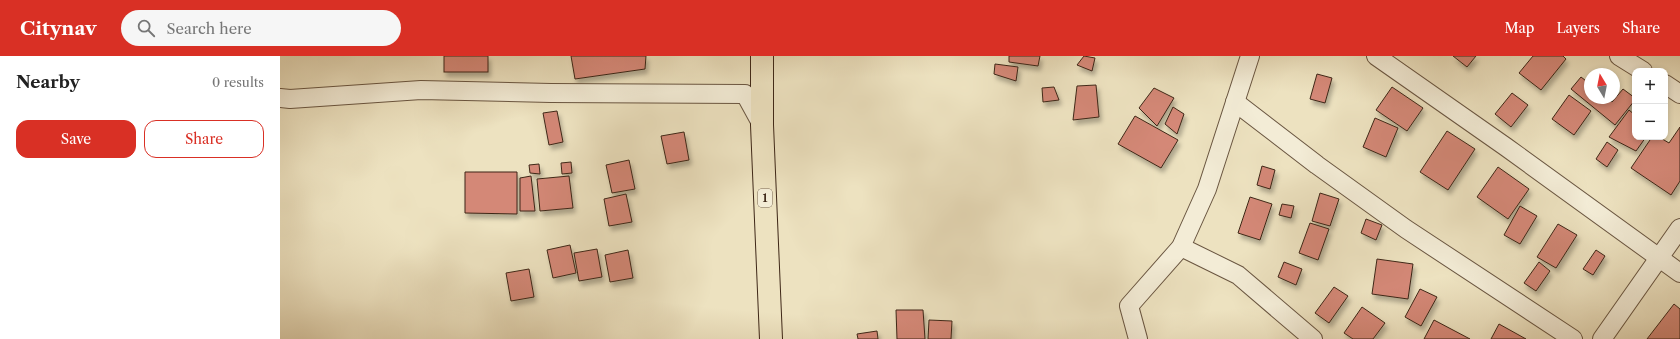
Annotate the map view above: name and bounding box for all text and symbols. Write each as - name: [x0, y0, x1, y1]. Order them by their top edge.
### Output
- search box: [121, 10, 401, 46]
- text: Citynav: [20, 17, 97, 40]
- icon: search: [135, 17, 157, 39]
- text: Search here: [167, 19, 252, 38]
- text: Map: [1504, 19, 1534, 37]
- text: Layers: [1556, 19, 1600, 37]
- text: Share: [1622, 19, 1660, 37]
- north arrow: [1584, 68, 1620, 104]
- map controls: [1632, 68, 1668, 140]
- button: +: [1632, 68, 1668, 104]
- text: Nearby: [16, 72, 80, 92]
- text: 0 results: [212, 74, 264, 90]
- button: −: [1632, 104, 1668, 140]
- button: Save: [16, 120, 136, 158]
- button: Share: [144, 120, 264, 158]
- road number: 1: [758, 189, 772, 207]

